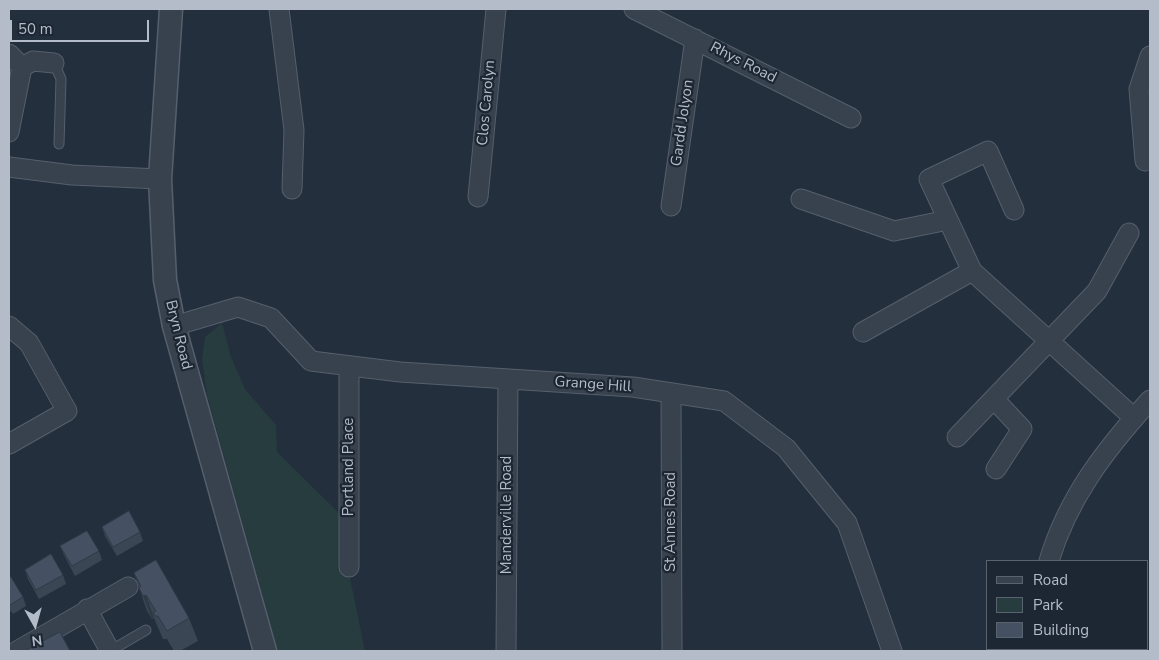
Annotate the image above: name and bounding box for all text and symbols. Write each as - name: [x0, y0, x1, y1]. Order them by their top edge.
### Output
- scale bar: [12, 10, 151, 42]
- text: 50 m: [18, 19, 53, 39]
- street label: Rhys Road: [707, 39, 779, 87]
- street label: Clos Carolyn: [474, 59, 500, 147]
- street label: Gardd Jolyon: [668, 78, 698, 168]
- street label: Bryn Road: [161, 298, 195, 372]
- street label: Grange Hill: [554, 373, 632, 397]
- street label: Portland Place: [340, 418, 358, 516]
- street label: Manderville Road: [498, 456, 516, 574]
- street label: St Annes Road: [662, 472, 680, 572]
- legend: [986, 560, 1149, 650]
- text: Road: [1033, 570, 1068, 590]
- text: Park: [1033, 595, 1063, 615]
- north arrow: [10, 600, 60, 650]
- text: Building: [1033, 620, 1089, 640]
- text: N: [31, 630, 43, 650]

